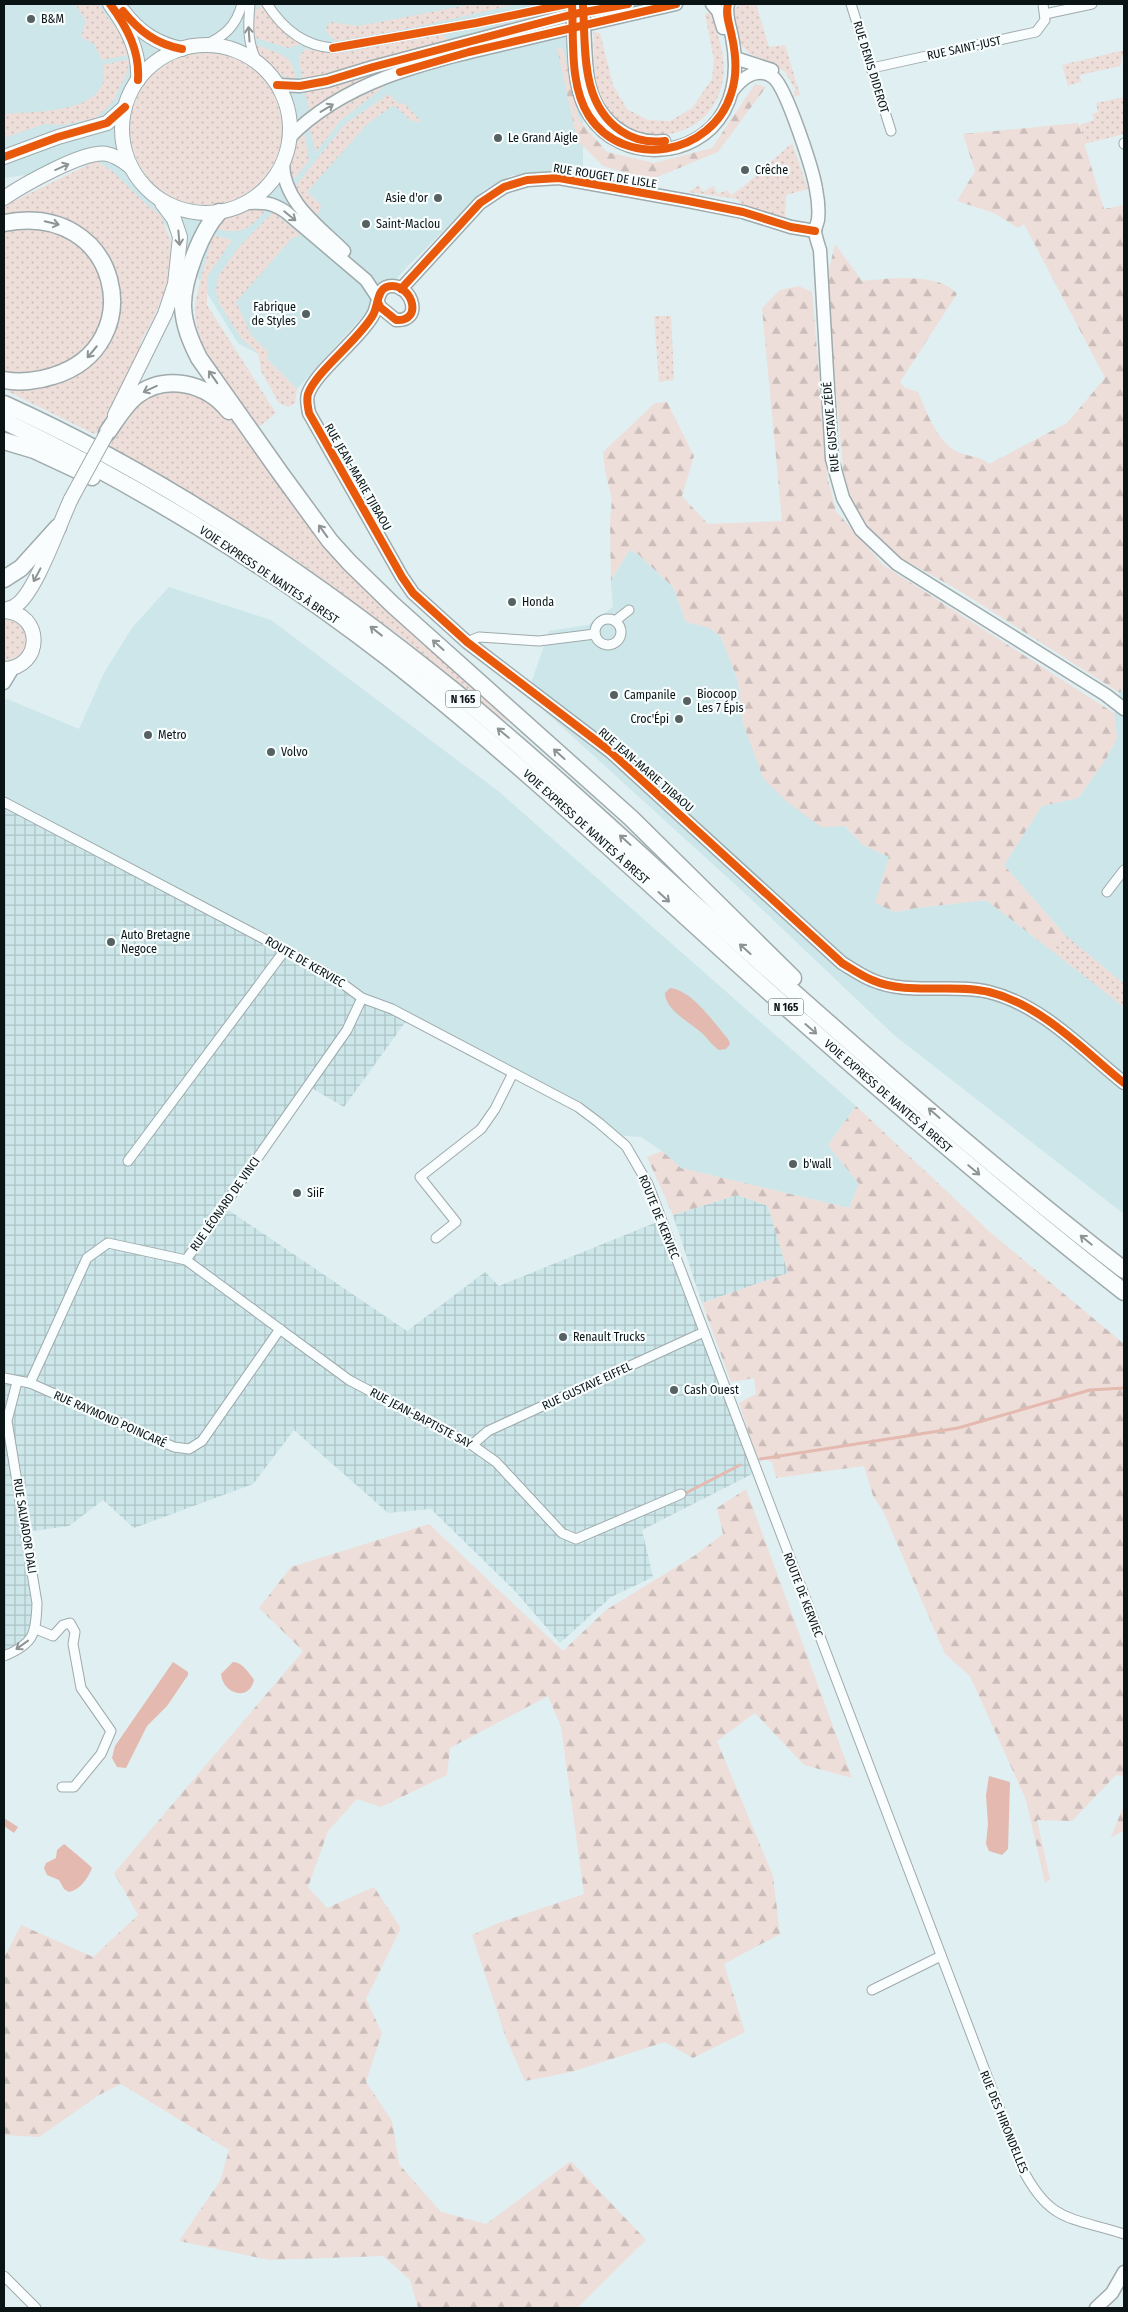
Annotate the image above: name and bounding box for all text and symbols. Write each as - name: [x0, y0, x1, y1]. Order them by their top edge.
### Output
- place label: B&M: [41, 12, 64, 26]
- marker: B&M: [25, 13, 37, 25]
- street label: RUE DENIS DIDEROT: [850, 19, 892, 115]
- one-way arrow: [244, 27, 253, 43]
- street label: RUE SAINT-JUST: [926, 33, 1003, 63]
- one-way arrow: [320, 102, 334, 113]
- place label: Le Grand Aigle: [508, 131, 578, 145]
- marker: Le Grand Aigle: [492, 132, 504, 144]
- street label: RUE ROUGET DE LISLE: [552, 161, 658, 191]
- one-way arrow: [54, 162, 69, 172]
- place label: Crêche: [755, 163, 788, 177]
- marker: Crêche: [739, 164, 751, 176]
- place label: Asie d'or: [386, 191, 429, 205]
- marker: Asie d'or: [432, 192, 444, 204]
- one-way arrow: [284, 210, 297, 221]
- place label: Saint-Maclou: [376, 217, 440, 231]
- marker: Saint-Maclou: [360, 218, 372, 230]
- one-way arrow: [43, 219, 59, 228]
- one-way arrow: [174, 230, 184, 246]
- place label: Fabrique de Styles: [251, 300, 296, 328]
- marker: Fabrique de Styles: [300, 308, 312, 320]
- one-way arrow: [86, 345, 97, 358]
- one-way arrow: [208, 370, 218, 384]
- street label: RUE GUSTAVE ZÉDÉ: [819, 381, 842, 473]
- one-way arrow: [143, 385, 158, 394]
- street label: RUE JEAN-MARIE TJIBAOU: [322, 421, 394, 533]
- street label: VOIE EXPRESS DE NANTES À BREST: [197, 522, 342, 627]
- one-way arrow: [318, 524, 328, 538]
- one-way arrow: [32, 567, 41, 582]
- place label: Honda: [522, 595, 554, 609]
- marker: Honda: [506, 596, 518, 608]
- one-way arrow: [369, 626, 383, 636]
- one-way arrow: [432, 639, 445, 651]
- place label: Biocoop Les 7 Épis: [697, 687, 744, 715]
- place label: Campanile: [624, 688, 676, 702]
- marker: Campanile: [608, 689, 620, 701]
- road number: N 165: [446, 691, 480, 708]
- marker: Biocoop Les 7 Épis: [681, 695, 693, 707]
- place label: Croc'Épi: [630, 711, 669, 726]
- marker: Croc'Épi: [673, 713, 685, 725]
- street label: RUE JEAN-MARIE TJIBAOU: [596, 725, 696, 815]
- one-way arrow: [497, 727, 510, 738]
- place label: Metro: [158, 728, 187, 742]
- marker: Metro: [142, 729, 154, 741]
- place label: Volvo: [281, 745, 308, 759]
- marker: Volvo: [265, 746, 277, 758]
- one-way arrow: [553, 748, 566, 760]
- street label: VOIE EXPRESS DE NANTES À BREST: [520, 766, 653, 888]
- one-way arrow: [618, 834, 631, 846]
- one-way arrow: [658, 891, 671, 903]
- place label: Auto Bretagne Negoce: [121, 928, 190, 956]
- street label: ROUTE DE KERVIEC: [263, 934, 347, 990]
- marker: Auto Bretagne Negoce: [105, 936, 117, 948]
- one-way arrow: [739, 943, 752, 955]
- road number: N 165: [768, 999, 804, 1016]
- one-way arrow: [805, 1023, 818, 1035]
- street label: VOIE EXPRESS DE NANTES À BREST: [821, 1036, 956, 1156]
- one-way arrow: [928, 1108, 941, 1119]
- street label: RUE LÉONARD DE VINCI: [186, 1154, 263, 1254]
- place label: b'wall: [803, 1157, 832, 1171]
- marker: b'wall: [787, 1158, 799, 1170]
- one-way arrow: [967, 1164, 980, 1176]
- street label: ROUTE DE KERVIEC: [636, 1173, 682, 1261]
- place label: SiiF: [307, 1186, 325, 1200]
- marker: SiiF: [291, 1187, 303, 1199]
- one-way arrow: [1080, 1234, 1093, 1245]
- place label: Renault Trucks: [573, 1330, 645, 1344]
- marker: Renault Trucks: [557, 1331, 569, 1343]
- street label: RUE GUSTAVE EIFFEL: [540, 1359, 635, 1413]
- place label: Cash Ouest: [684, 1383, 739, 1397]
- marker: Cash Ouest: [668, 1384, 680, 1396]
- street label: RUE JEAN-BAPTISTE SAY: [368, 1385, 475, 1451]
- street label: RUE RAYMOND POINCARÉ: [51, 1387, 169, 1450]
- street label: RUE SALVADOR DALI: [11, 1477, 39, 1575]
- street label: ROUTE DE KERVIEC: [780, 1551, 826, 1639]
- one-way arrow: [16, 1640, 29, 1651]
- street label: RUE DES HIRONDELLES: [977, 2069, 1031, 2175]

